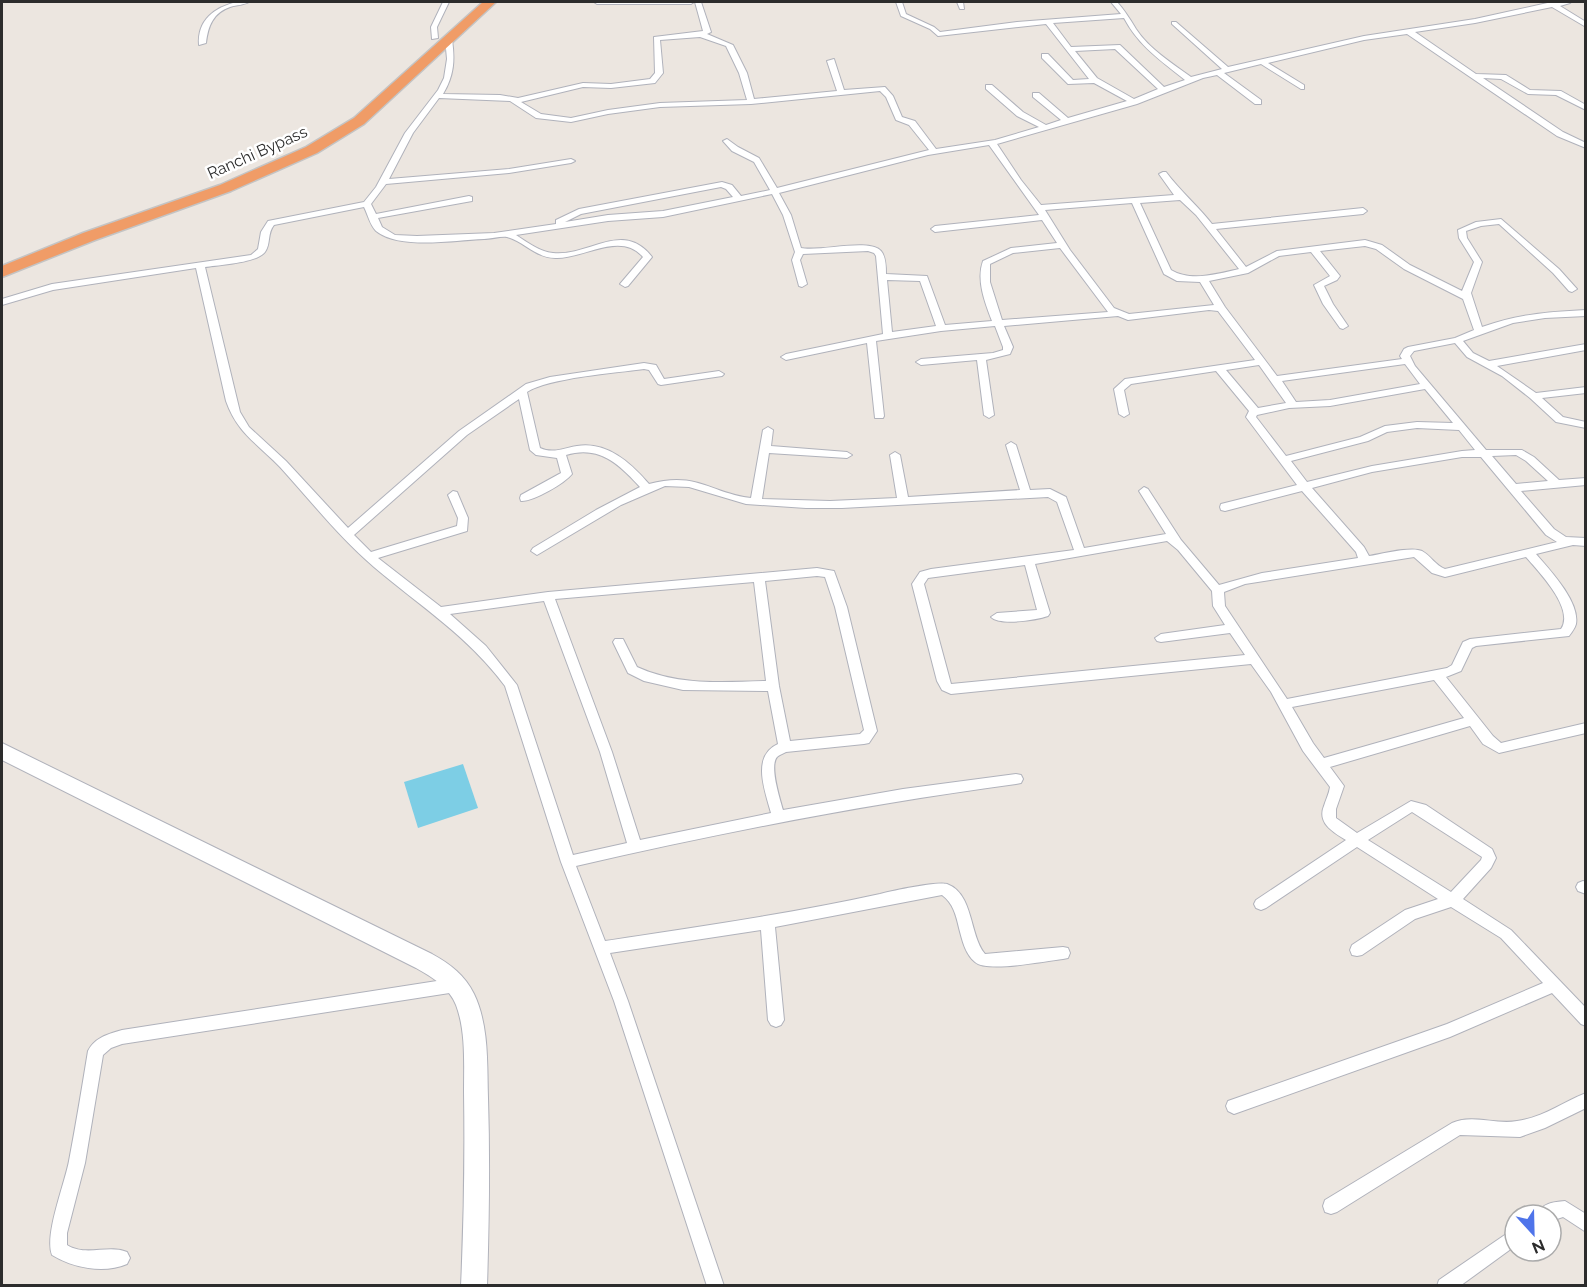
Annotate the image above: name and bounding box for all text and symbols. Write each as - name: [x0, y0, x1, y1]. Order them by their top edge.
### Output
- street label: Ranchi Bypass: [204, 122, 310, 183]
- north arrow: [1503, 1203, 1563, 1263]
- text: N: [1529, 1235, 1548, 1258]

